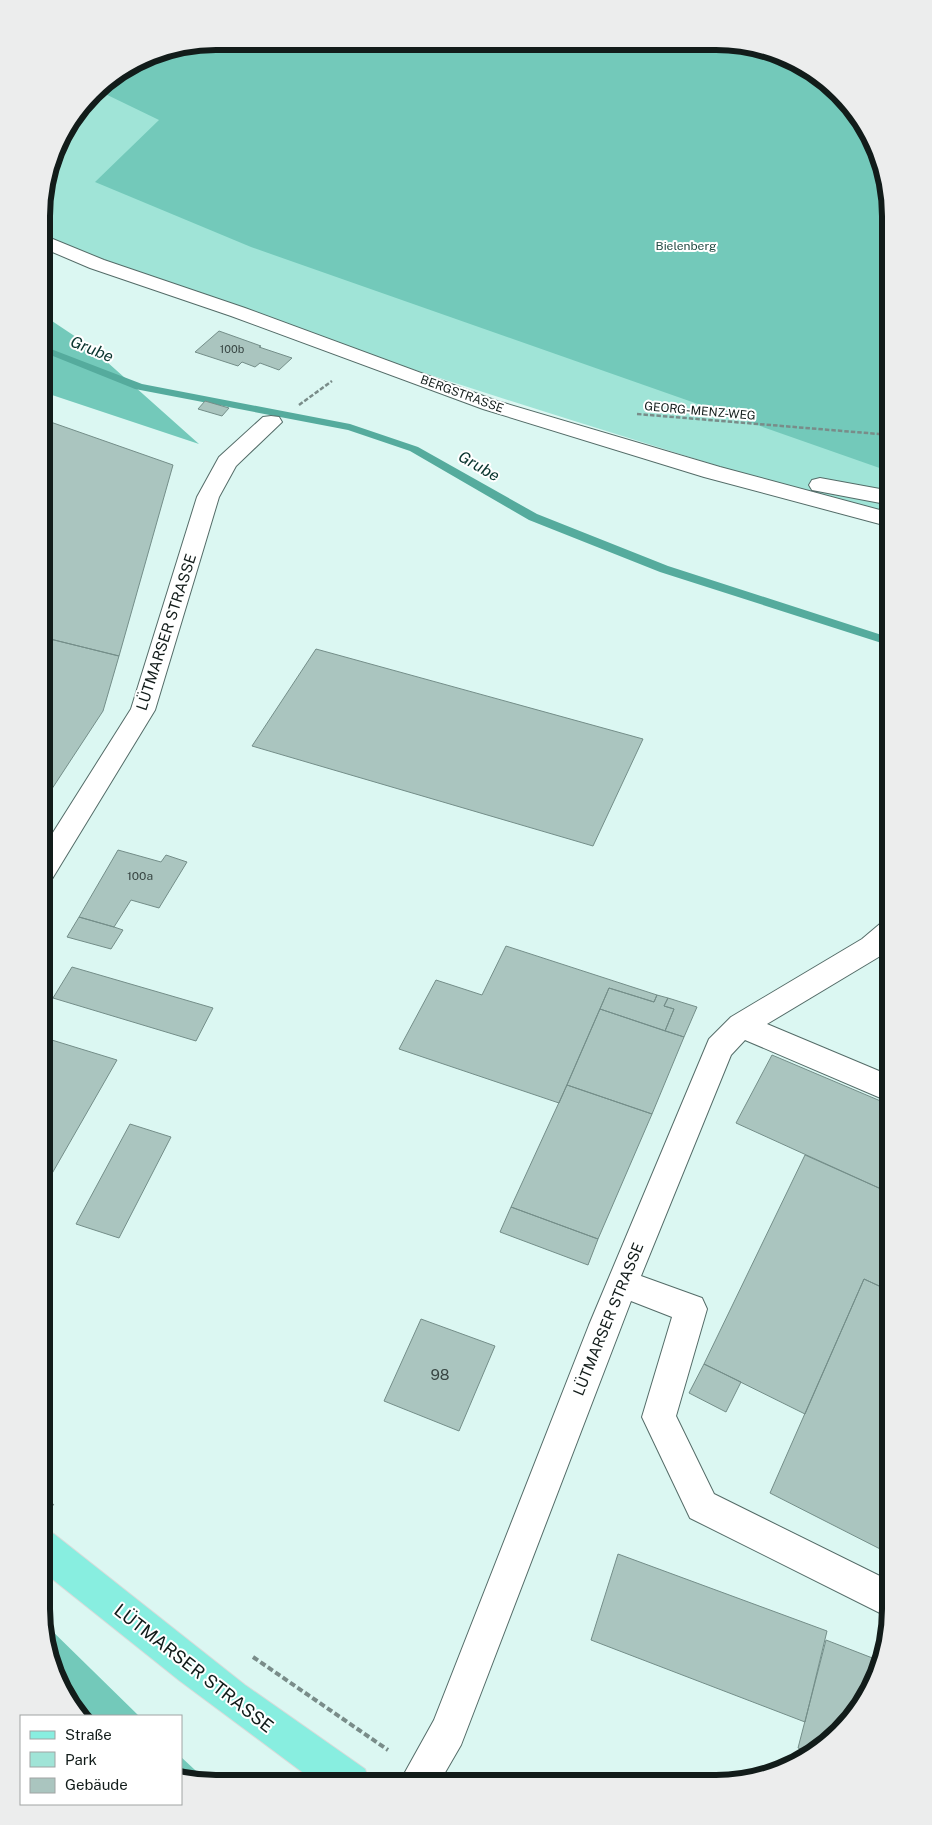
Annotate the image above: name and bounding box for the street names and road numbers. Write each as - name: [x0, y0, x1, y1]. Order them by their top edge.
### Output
- street label: BERGSTRASSE: [419, 372, 505, 416]
- street label: GEORG-MENZ-WEG: [644, 399, 756, 423]
- street label: LÜTMARSER STRASSE: [132, 551, 199, 712]
- street label: LÜTMARSER STRASSE: [569, 1240, 647, 1398]
- street label: LÜTMARSER STRASSE: [110, 1599, 278, 1737]

